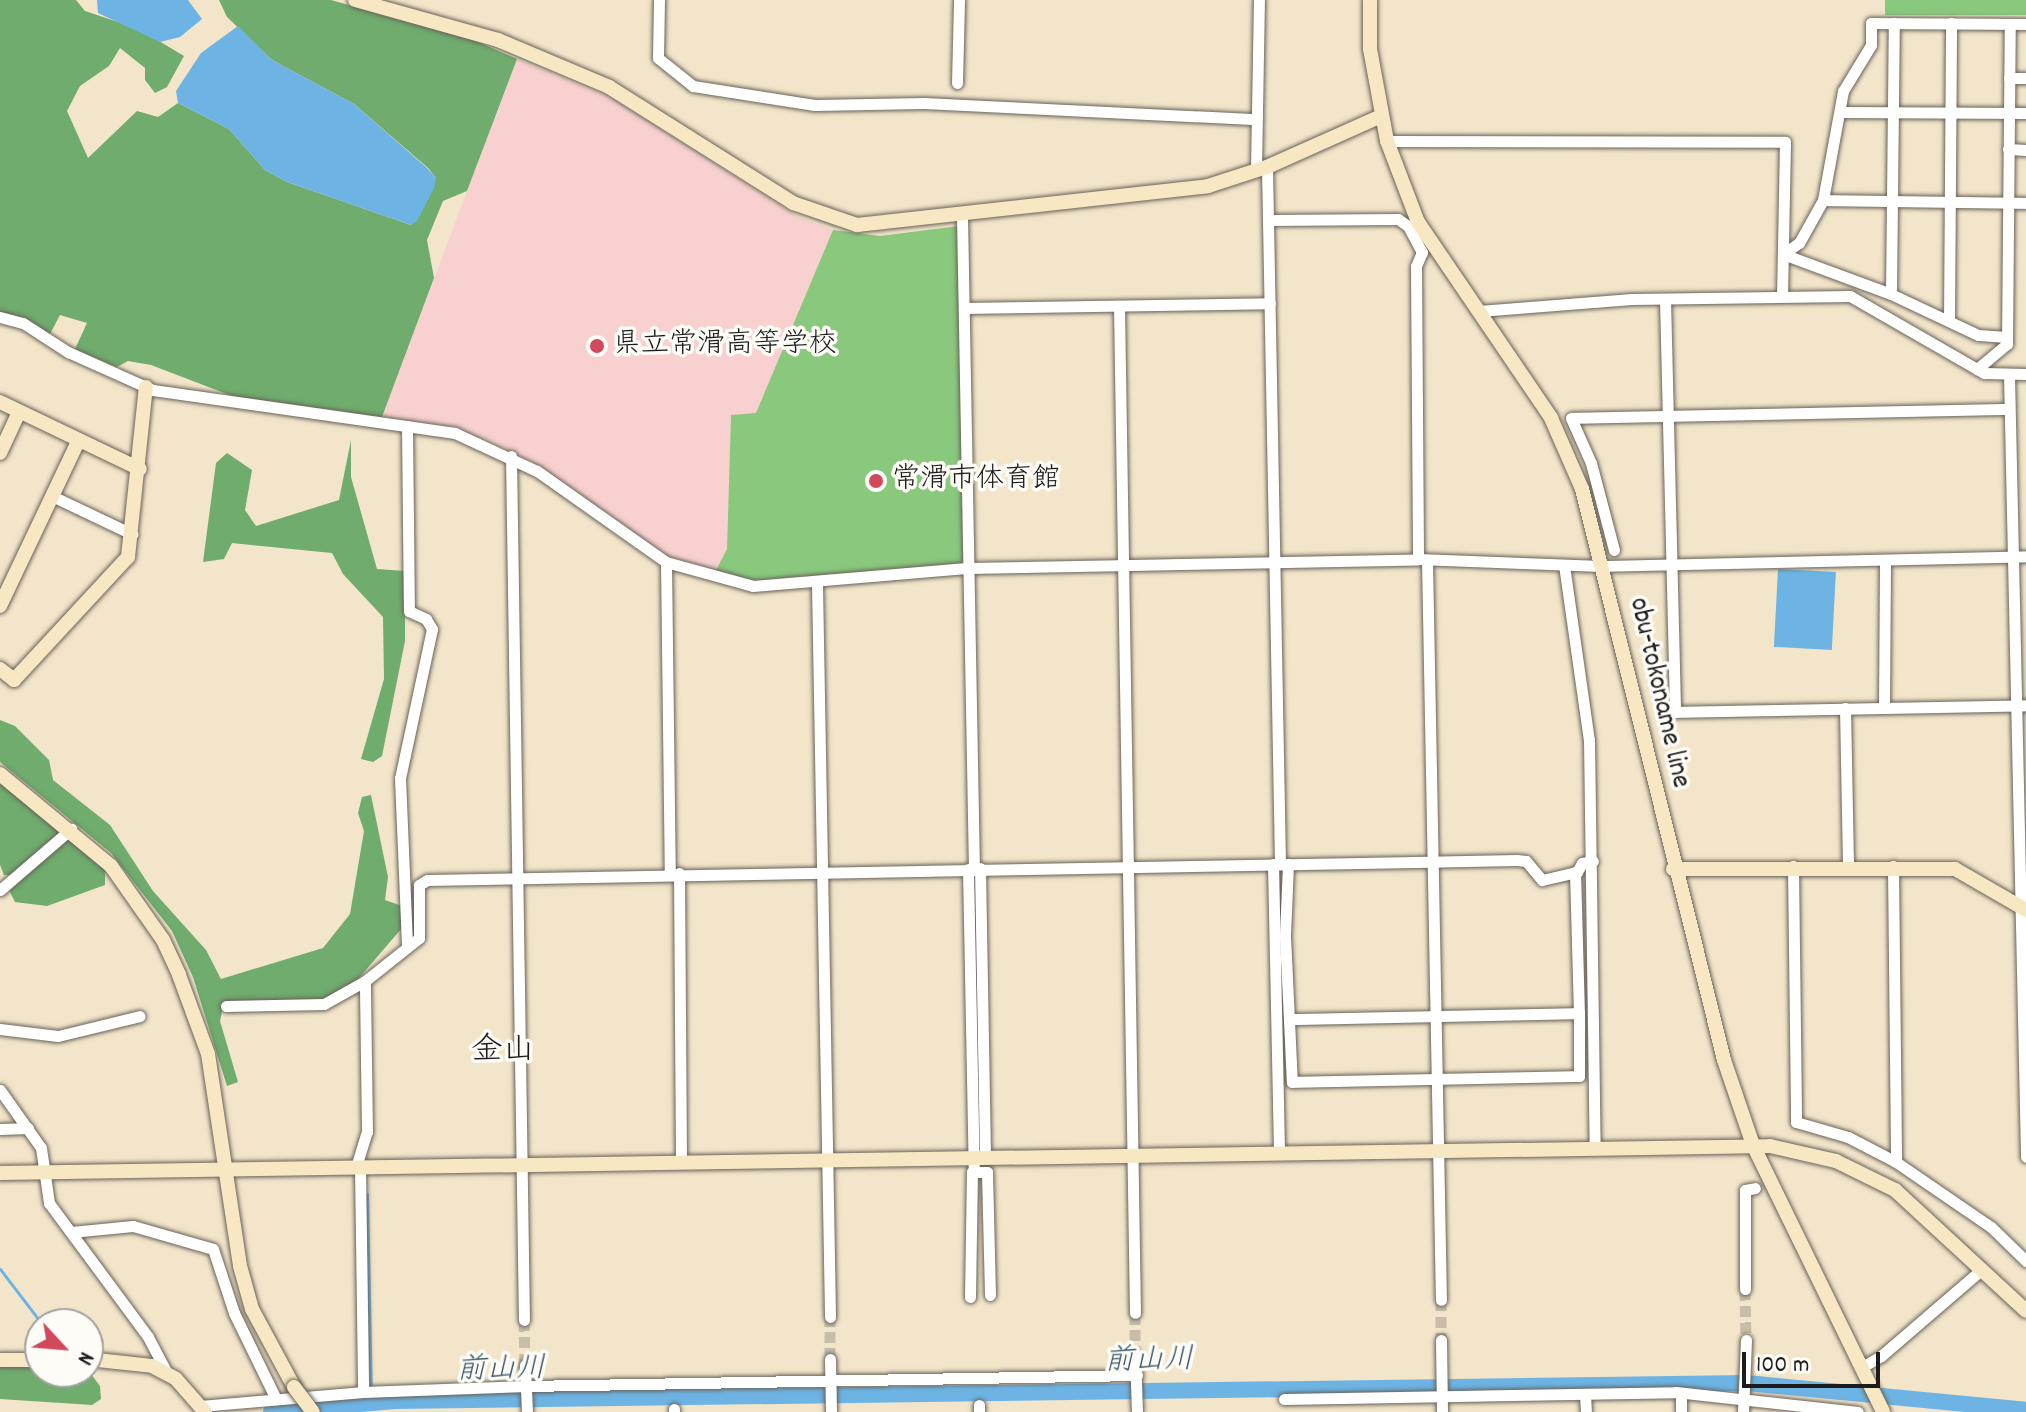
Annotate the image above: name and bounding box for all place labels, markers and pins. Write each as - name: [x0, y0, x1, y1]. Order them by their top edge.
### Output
- place label: 県立常滑高等学校: [613, 329, 837, 363]
- marker: 県立常滑高等学校: [588, 337, 606, 355]
- place label: 常滑市体育館: [892, 464, 1060, 498]
- marker: 常滑市体育館: [867, 472, 885, 490]

